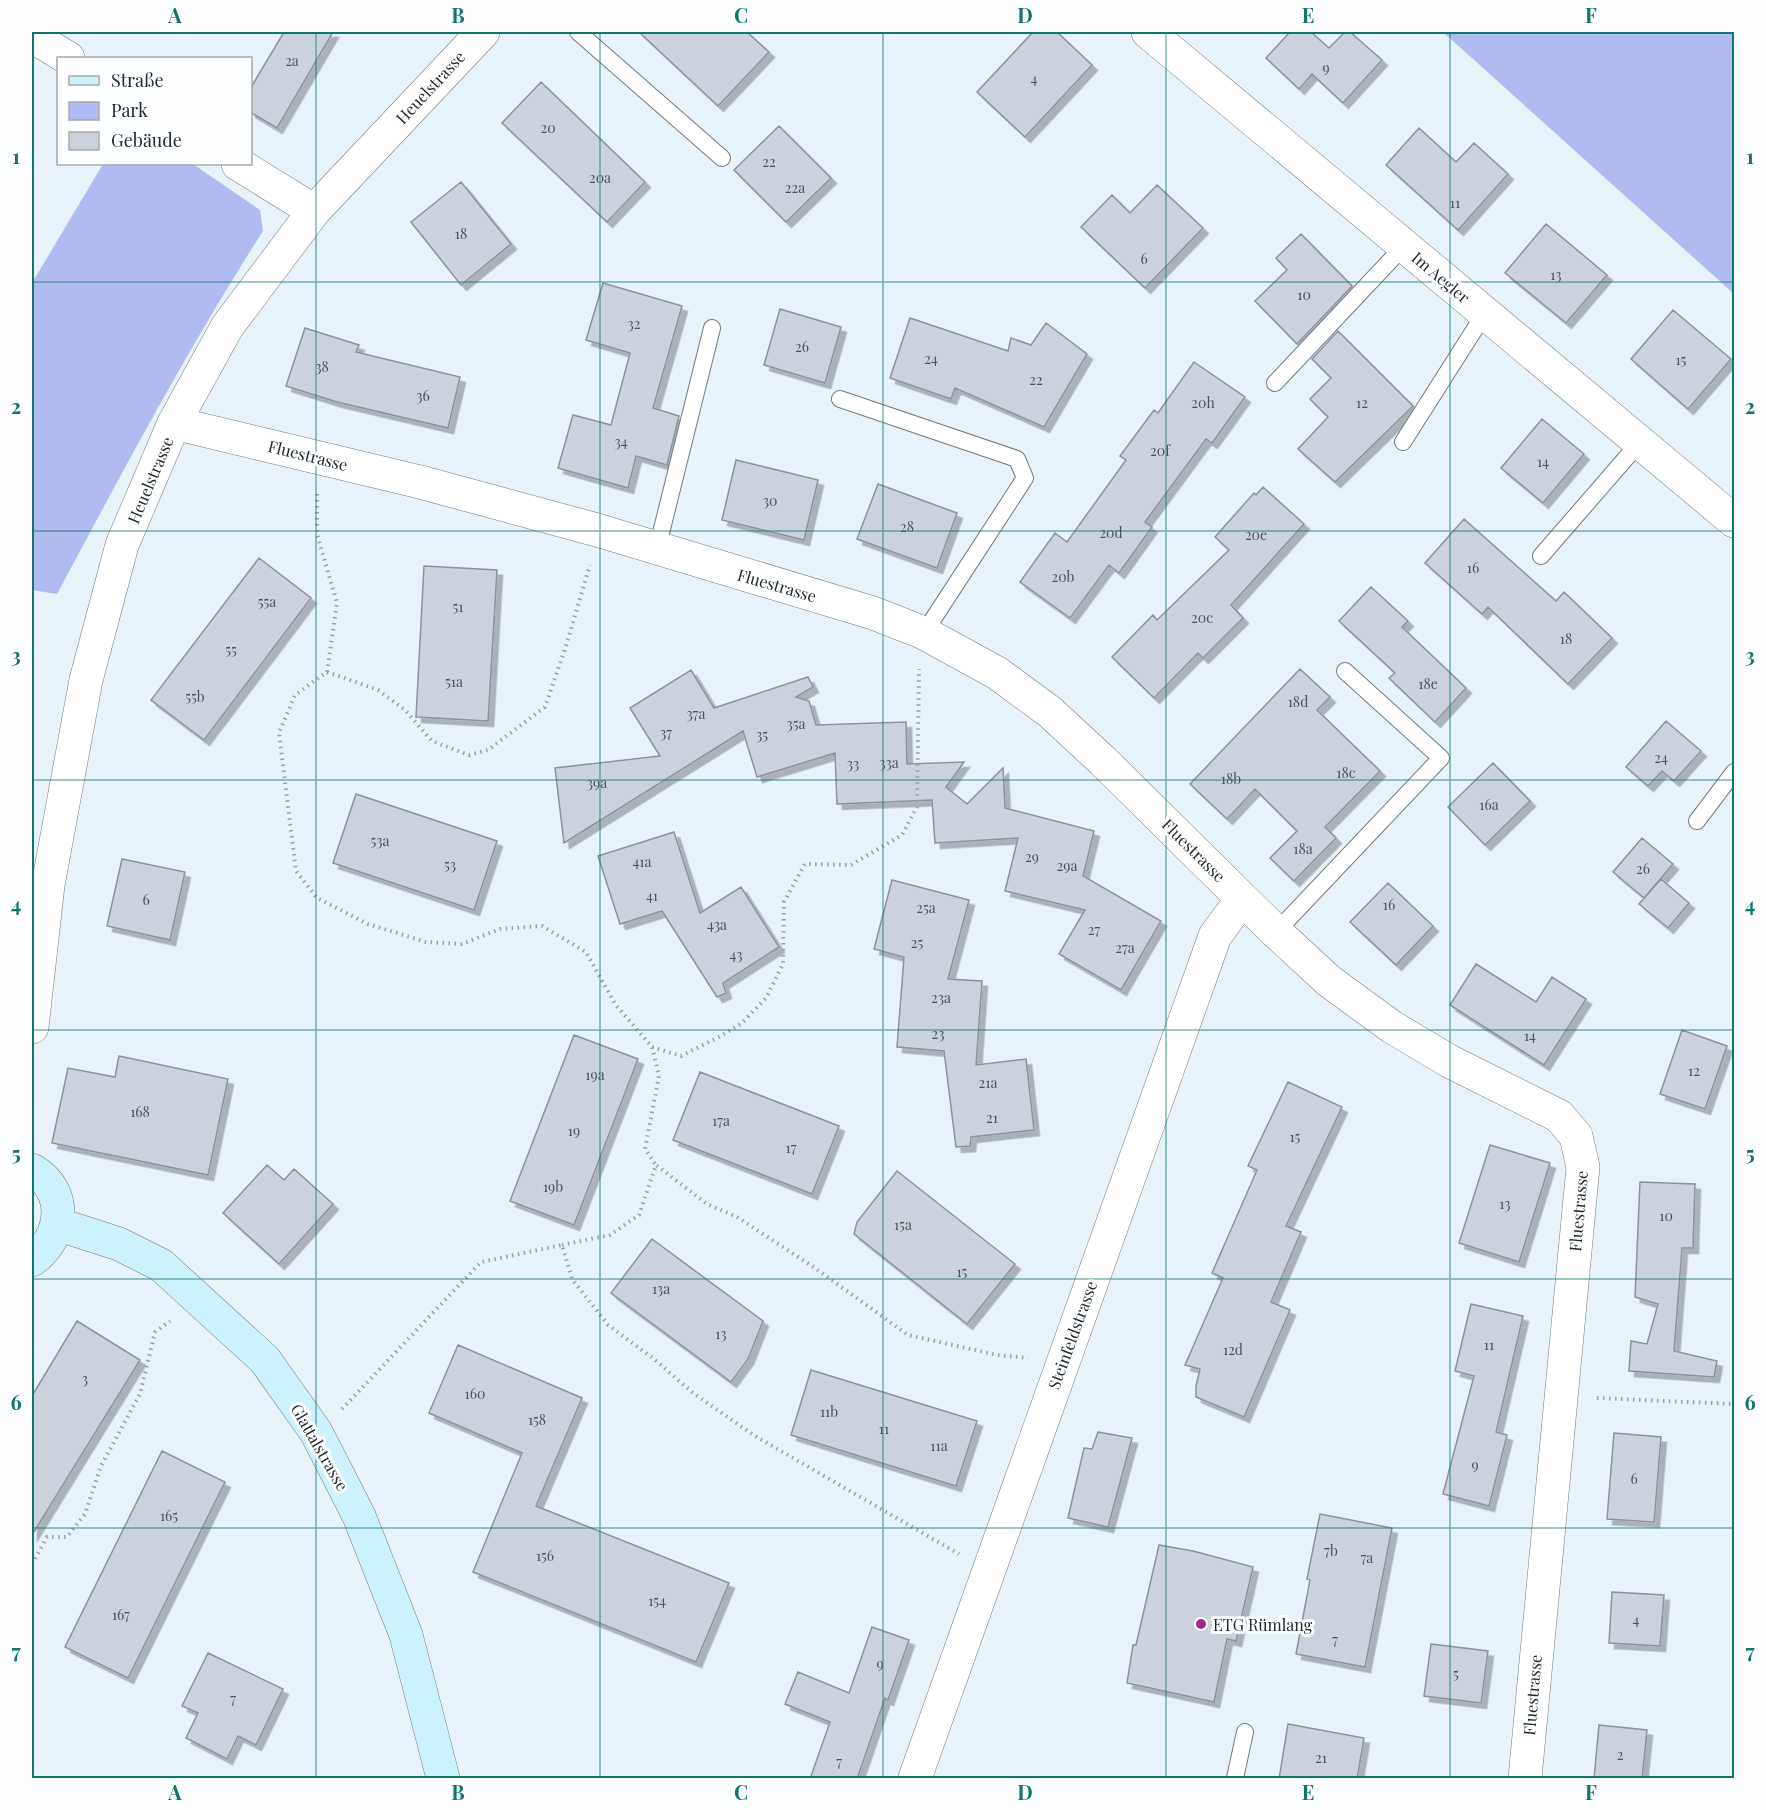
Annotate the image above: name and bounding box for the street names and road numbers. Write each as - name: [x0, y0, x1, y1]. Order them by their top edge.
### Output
- street label: Heuelstrasse: [391, 46, 469, 128]
- street label: Im Aegler: [1408, 247, 1474, 307]
- street label: Heuelstrasse: [122, 433, 178, 527]
- street label: Fluestrasse: [266, 435, 350, 475]
- street label: Fluestrasse: [735, 564, 819, 606]
- street label: Fluestrasse: [1158, 814, 1230, 886]
- street label: Fluestrasse: [1564, 1170, 1592, 1252]
- street label: Steinfeldstrasse: [1043, 1278, 1101, 1392]
- street label: Glattalstrasse: [287, 1400, 353, 1494]
- street label: Fluestrasse: [1518, 1654, 1546, 1736]

